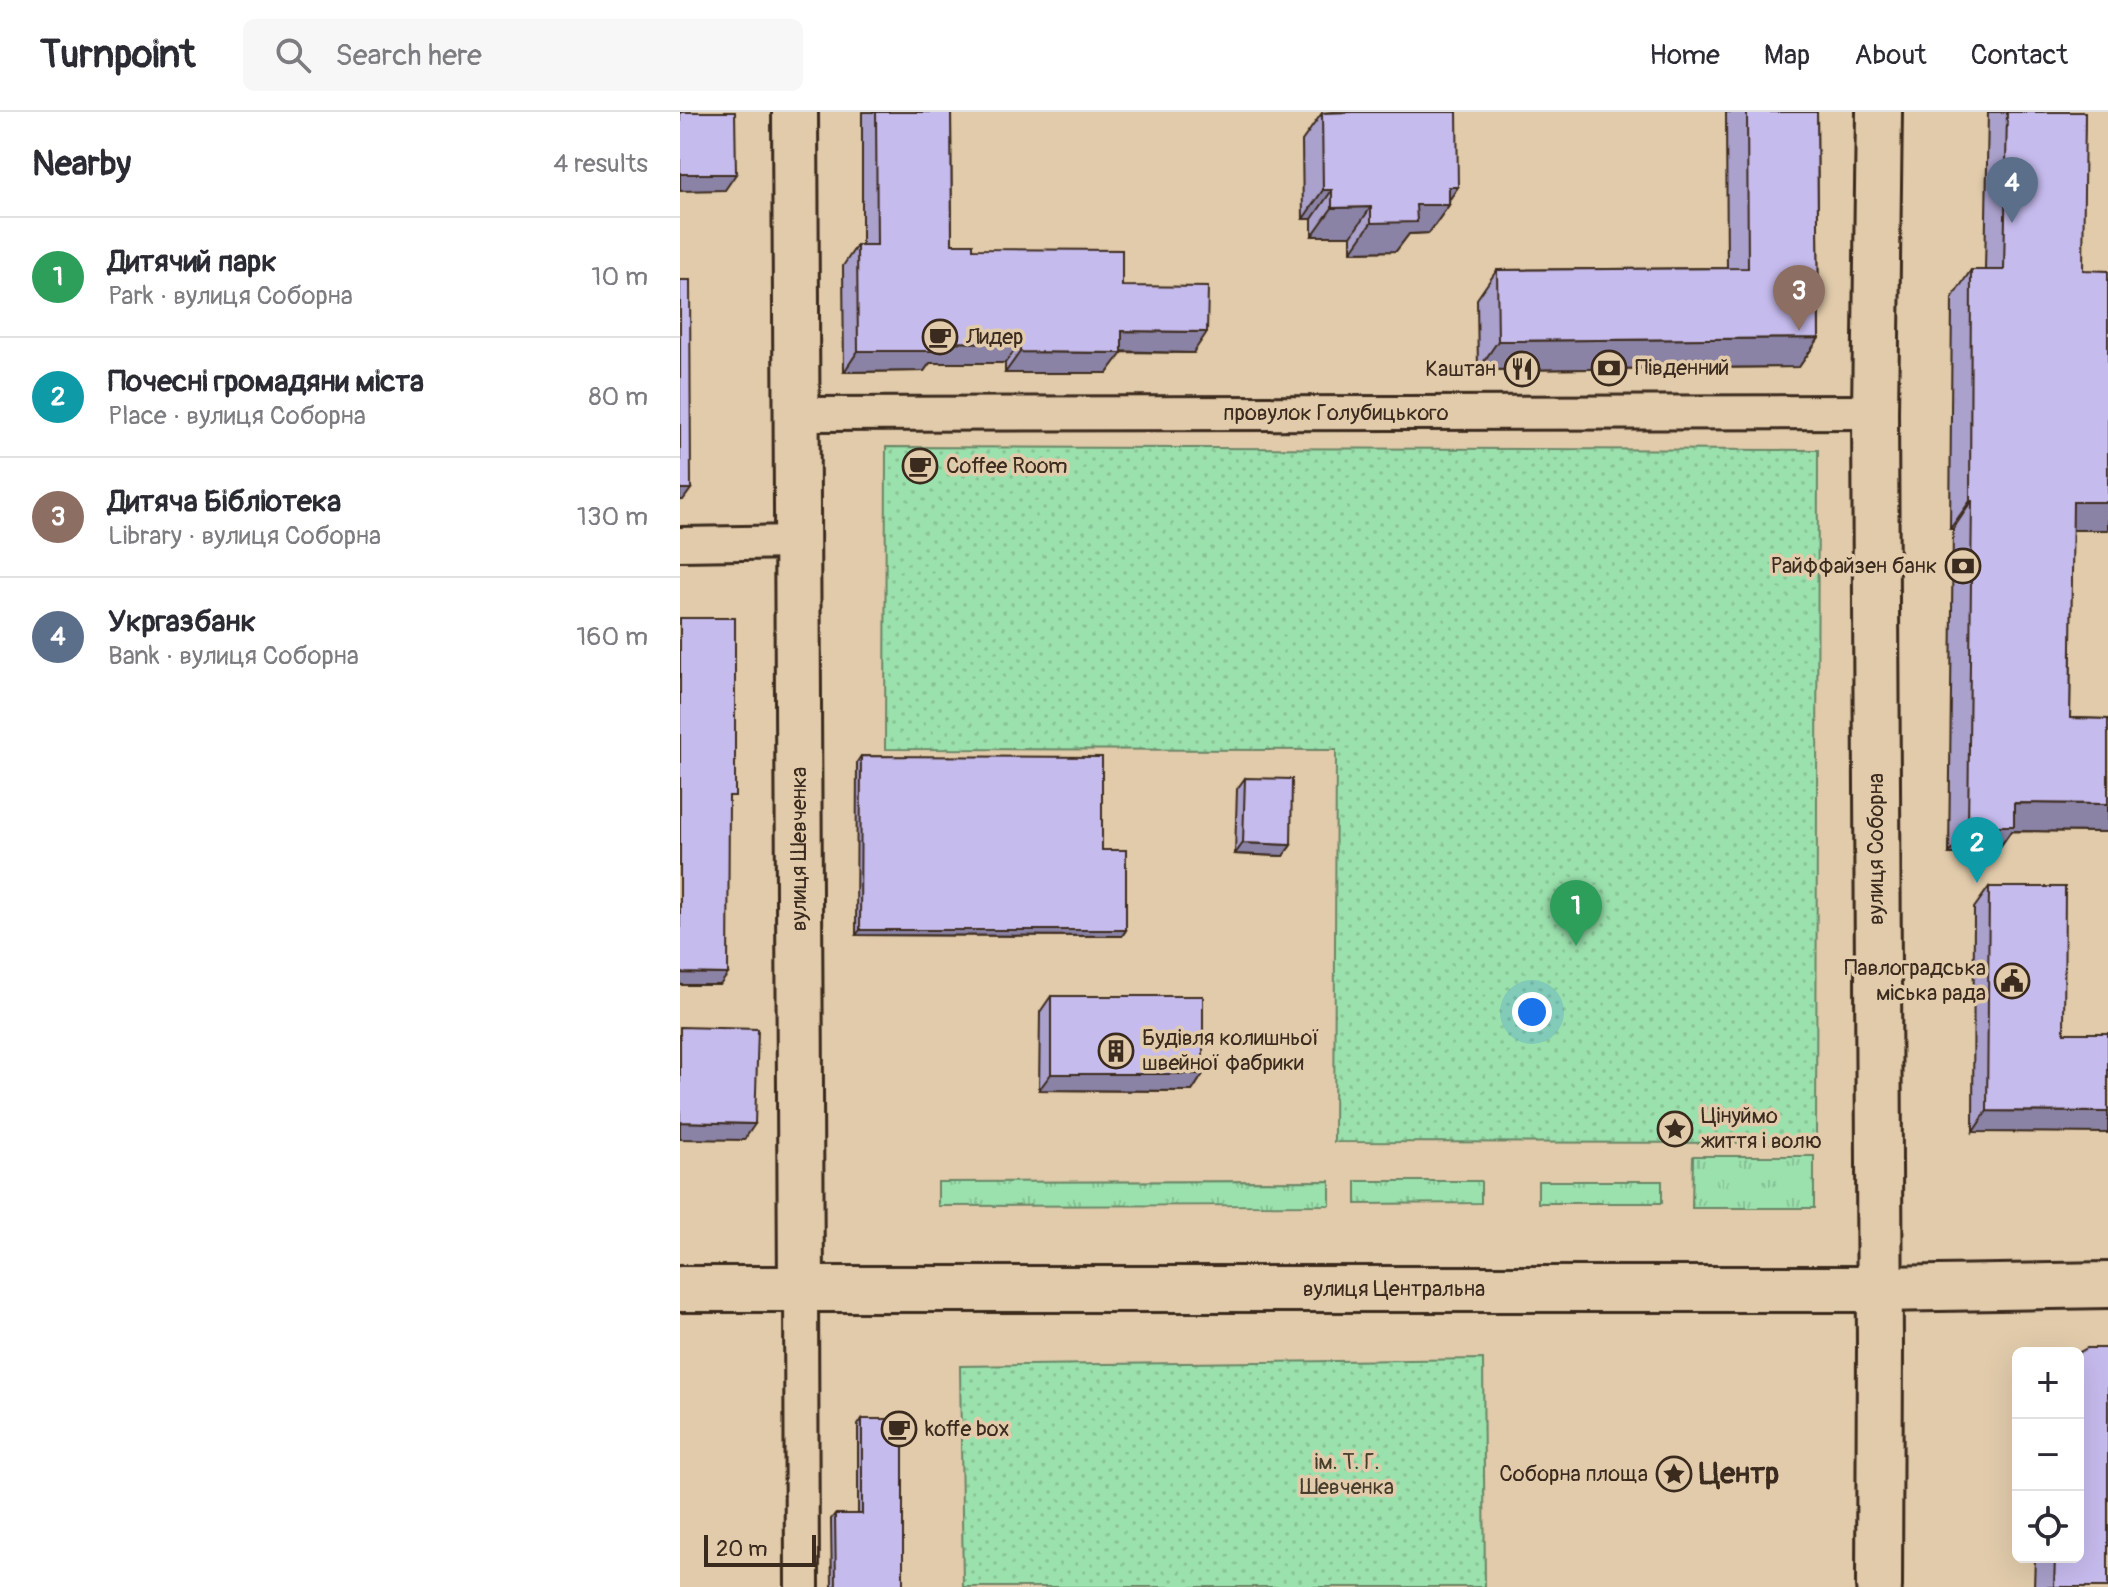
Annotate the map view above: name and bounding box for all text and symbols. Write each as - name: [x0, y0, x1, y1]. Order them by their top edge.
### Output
- search box: [243, 19, 803, 91]
- text: Turnpoint: [40, 31, 195, 79]
- icon: search: [271, 33, 315, 77]
- text: Search here: [335, 37, 482, 74]
- text: Home: [1649, 38, 1720, 73]
- text: Map: [1764, 38, 1810, 73]
- text: About: [1854, 38, 1927, 73]
- text: Contact: [1971, 38, 2068, 73]
- text: Nearby: [32, 143, 131, 186]
- text: 4 results: [553, 148, 648, 180]
- pin: 4: [1986, 157, 2038, 223]
- text: Дитячий парк: [108, 243, 277, 280]
- text: 1: [53, 261, 63, 293]
- text: 10 m: [591, 261, 648, 293]
- pin: 3: [1773, 265, 1825, 331]
- text: Park · вулиця Соборна: [108, 280, 353, 312]
- cafe icon: Лидер: [921, 318, 959, 356]
- place label: Лидер: [965, 323, 1023, 351]
- bank icon: Пiвденний: [1590, 349, 1628, 387]
- restaurant icon: Каштан: [1503, 350, 1541, 388]
- place label: Пiвденний: [1635, 354, 1729, 382]
- place label: Каштан: [1425, 355, 1496, 383]
- text: Почесні громадяни міста: [108, 363, 424, 400]
- text: 2: [51, 381, 65, 413]
- text: 80 m: [588, 381, 648, 413]
- street label: провулок Голубицького: [1223, 399, 1449, 427]
- text: Place · вулиця Соборна: [108, 400, 366, 432]
- cafe icon: Coffee Room: [901, 447, 939, 485]
- place label: Coffee Room: [946, 452, 1068, 480]
- text: Дитяча Бiблiотека: [108, 483, 341, 520]
- text: 3: [51, 501, 65, 533]
- text: 130 m: [577, 501, 648, 533]
- text: Library · вулиця Соборна: [108, 520, 381, 552]
- bank icon: Райффайзен банк: [1944, 547, 1982, 585]
- place label: Райффайзен банк: [1771, 552, 1937, 580]
- text: Укргазбанк: [108, 603, 256, 640]
- text: 4: [50, 621, 66, 653]
- text: 160 m: [576, 621, 648, 653]
- text: Bank · вулиця Соборна: [108, 640, 359, 672]
- street label: вулиця Шевченка: [785, 767, 813, 931]
- street label: вулиця Соборна: [1862, 773, 1890, 925]
- pin: 2: [1951, 817, 2003, 883]
- pin: 1: [1550, 880, 1602, 946]
- place label: Павлоградська міська рада: [1844, 954, 1986, 1007]
- public building icon: Павлоградська міська рада: [1993, 962, 2031, 1000]
- your location: [1512, 992, 1552, 1032]
- place label: Будівля колишньої швейної фабрики: [1142, 1024, 1320, 1077]
- building icon: Будівля колишньої швейної фабрики: [1097, 1032, 1135, 1070]
- place label: Цінуймо життя і волю: [1701, 1102, 1822, 1155]
- place icon: Цінуймо життя і волю: [1656, 1110, 1694, 1148]
- street label: вулиця Центральна: [1303, 1275, 1485, 1303]
- map controls: [2012, 1347, 2084, 1563]
- button: +: [2012, 1347, 2084, 1419]
- cafe icon: koffe box: [880, 1410, 918, 1448]
- place label: koffe box: [925, 1415, 1009, 1443]
- button: −: [2012, 1419, 2084, 1491]
- park label: ім. Т. Г. Шевченка: [1300, 1448, 1394, 1501]
- place icon: Соборна площа: [1655, 1455, 1693, 1493]
- district label: Центр: [1699, 1455, 1779, 1492]
- place label: Соборна площа: [1499, 1460, 1648, 1488]
- button: locate: [2012, 1491, 2084, 1563]
- scale bar: [704, 1531, 816, 1567]
- text: 20 m: [716, 1535, 768, 1563]

